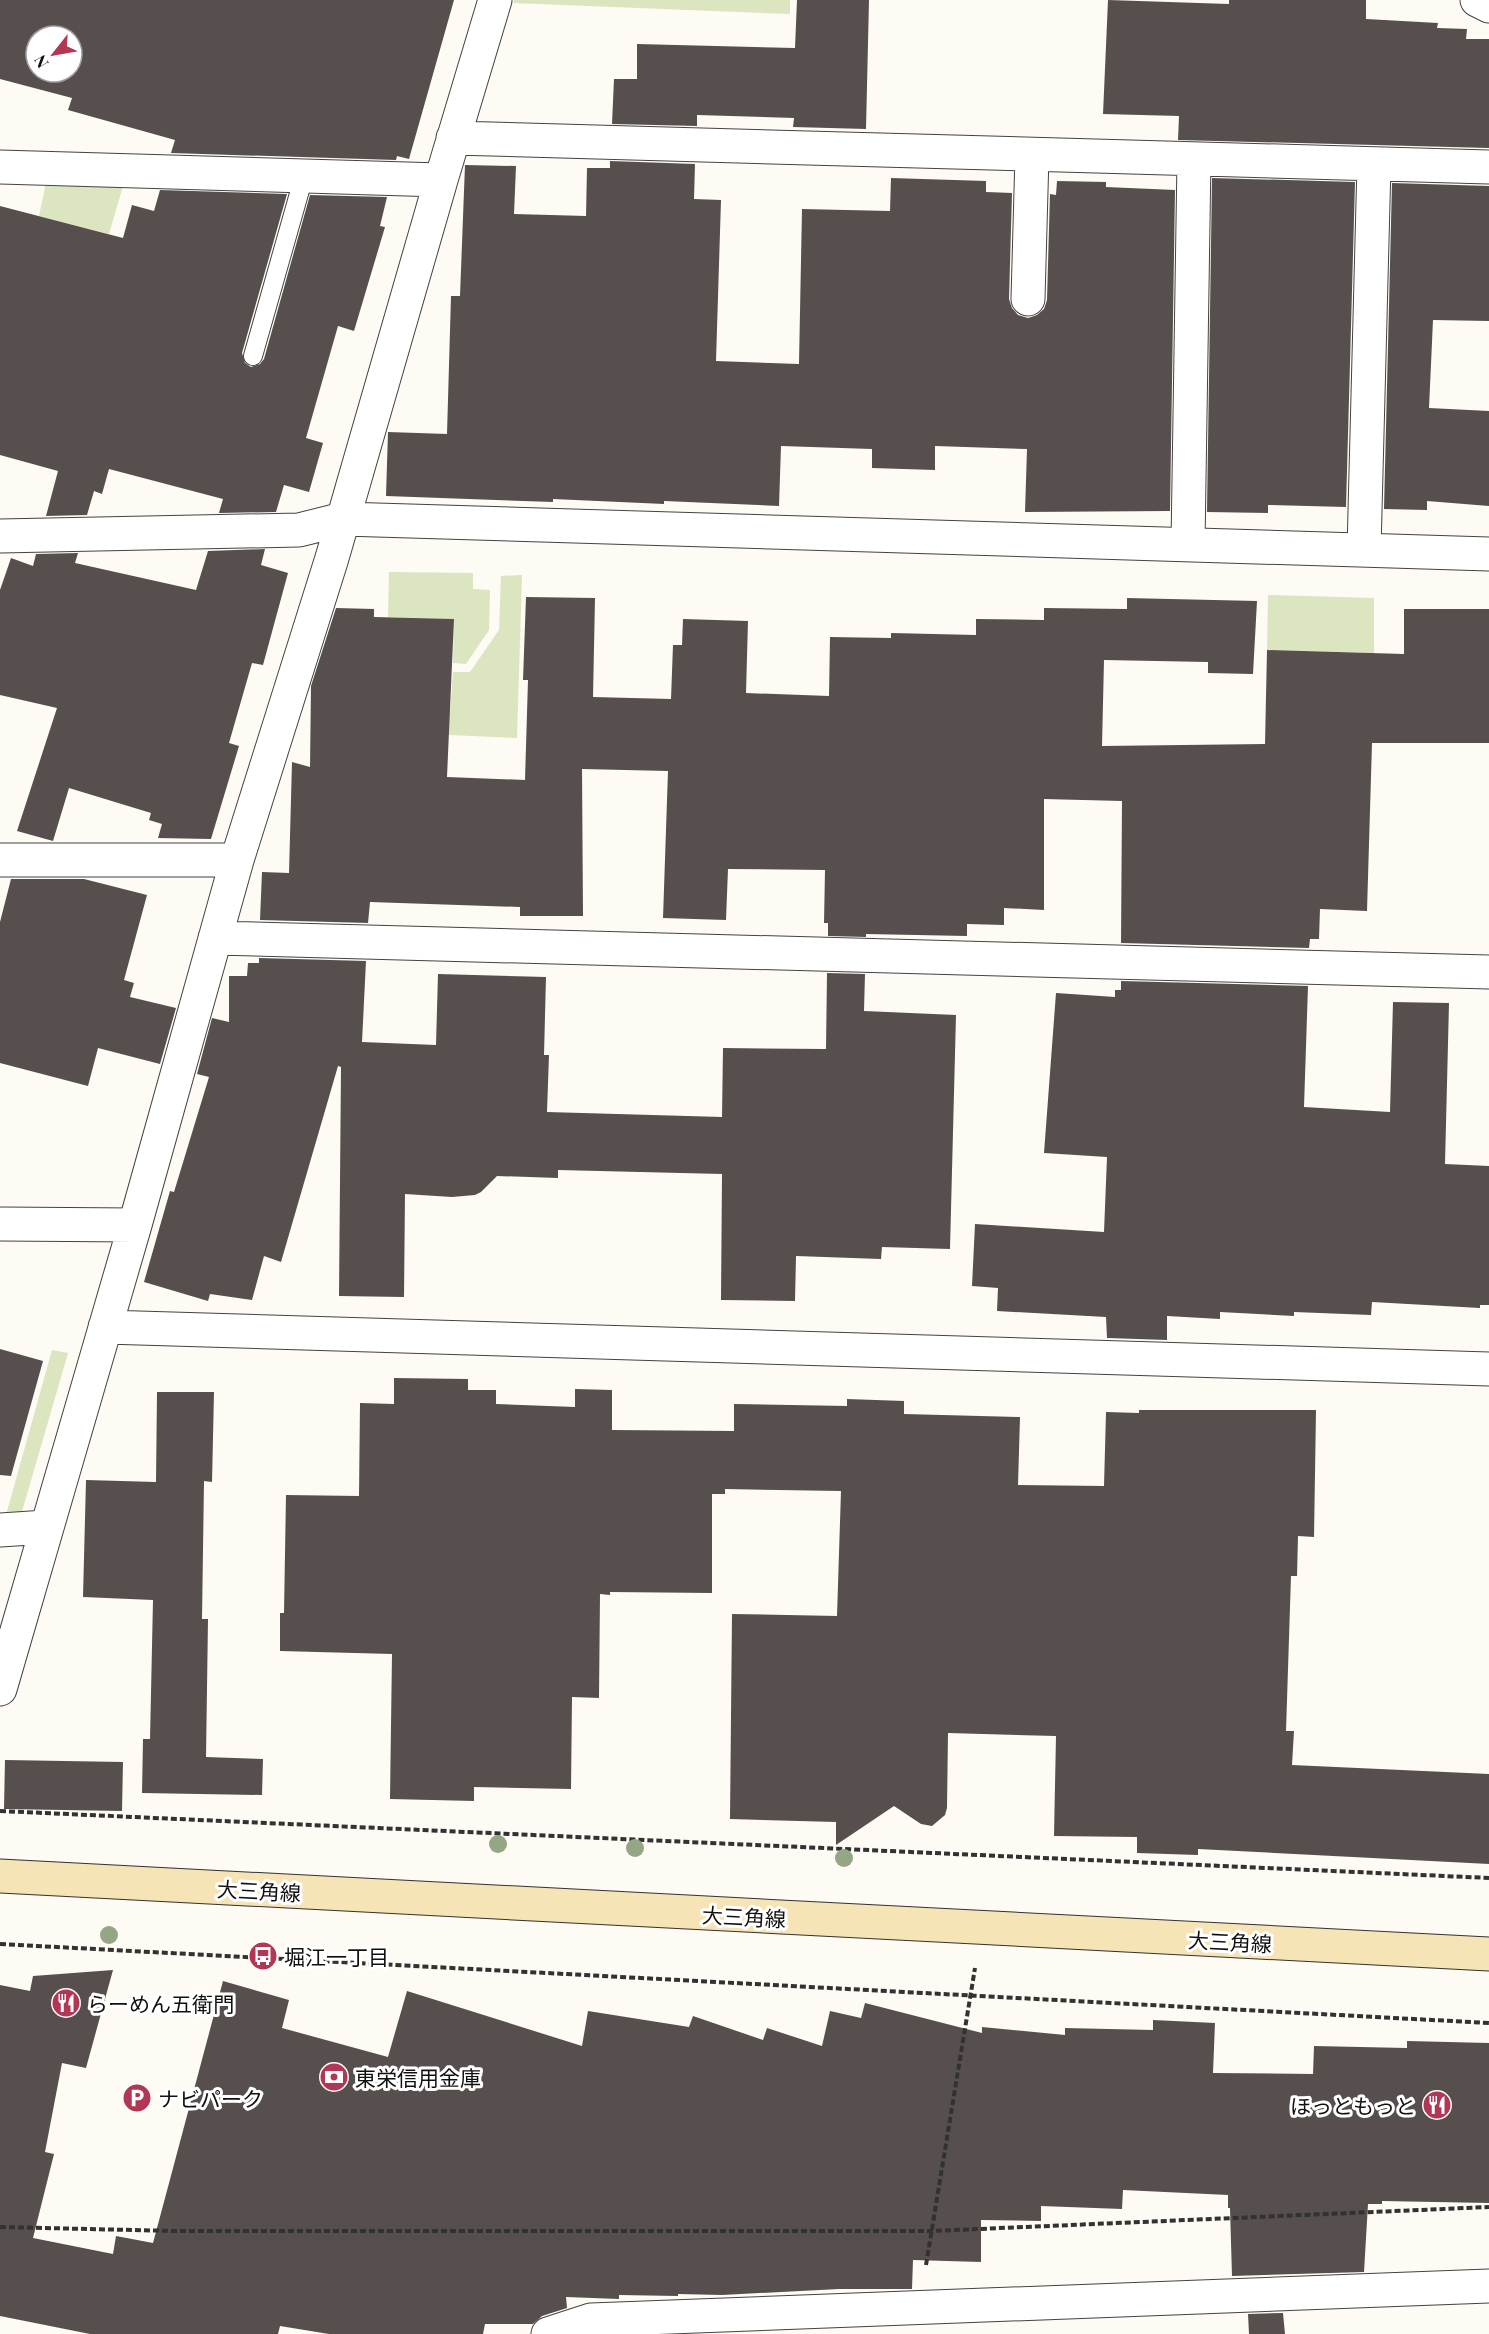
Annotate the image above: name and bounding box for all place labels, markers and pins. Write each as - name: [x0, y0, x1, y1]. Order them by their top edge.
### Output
- bus stop icon: 堀江一丁目: [247, 1940, 279, 1972]
- place label: 堀江一丁目: [284, 1942, 389, 1970]
- restaurant icon: らーめん五衛門: [50, 1987, 82, 2019]
- place label: らーめん五衛門: [87, 1989, 234, 2017]
- bank icon: 東栄信用金庫: [318, 2061, 350, 2093]
- place label: 東栄信用金庫: [355, 2063, 481, 2091]
- parking icon: ナビパーク: [121, 2082, 153, 2114]
- place label: ナビパーク: [158, 2084, 263, 2112]
- restaurant icon: ほっともっと: [1421, 2089, 1453, 2121]
- place label: ほっともっと: [1290, 2091, 1416, 2119]

